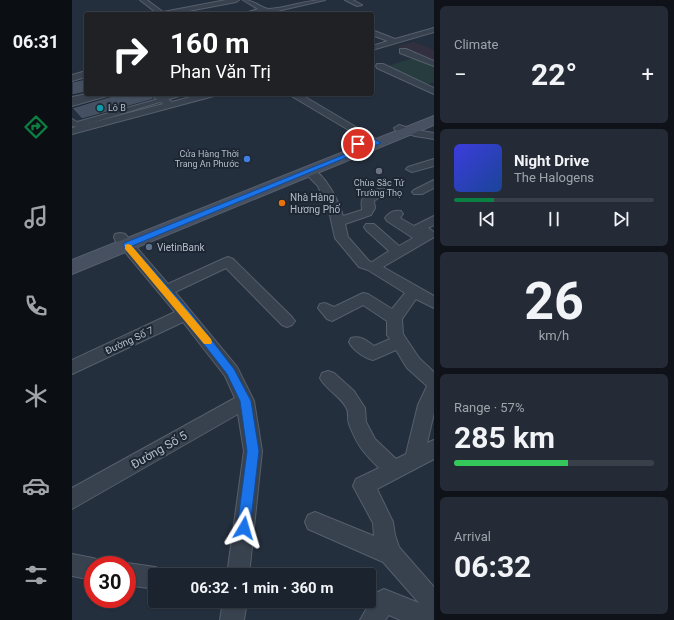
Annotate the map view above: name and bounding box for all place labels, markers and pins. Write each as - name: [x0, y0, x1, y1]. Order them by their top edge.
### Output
- marker: Lô B: [95, 103, 105, 113]
- place label: Lô B: [108, 103, 126, 113]
- pin: [341, 127, 375, 161]
- place label: Cửa Hàng Thời Trang An Phước: [175, 149, 239, 169]
- marker: Cửa Hàng Thời Trang An Phước: [242, 154, 252, 164]
- marker: Chùa Sắc Tứ Trường Thọ: [374, 166, 384, 176]
- place label: Chùa Sắc Tứ Trường Thọ: [354, 178, 405, 198]
- place label: Nhà Hàng Hương Phố: [290, 192, 340, 215]
- marker: Nhà Hàng Hương Phố: [277, 198, 287, 208]
- marker: VietinBank: [144, 242, 154, 252]
- place label: VietinBank: [157, 242, 206, 253]

